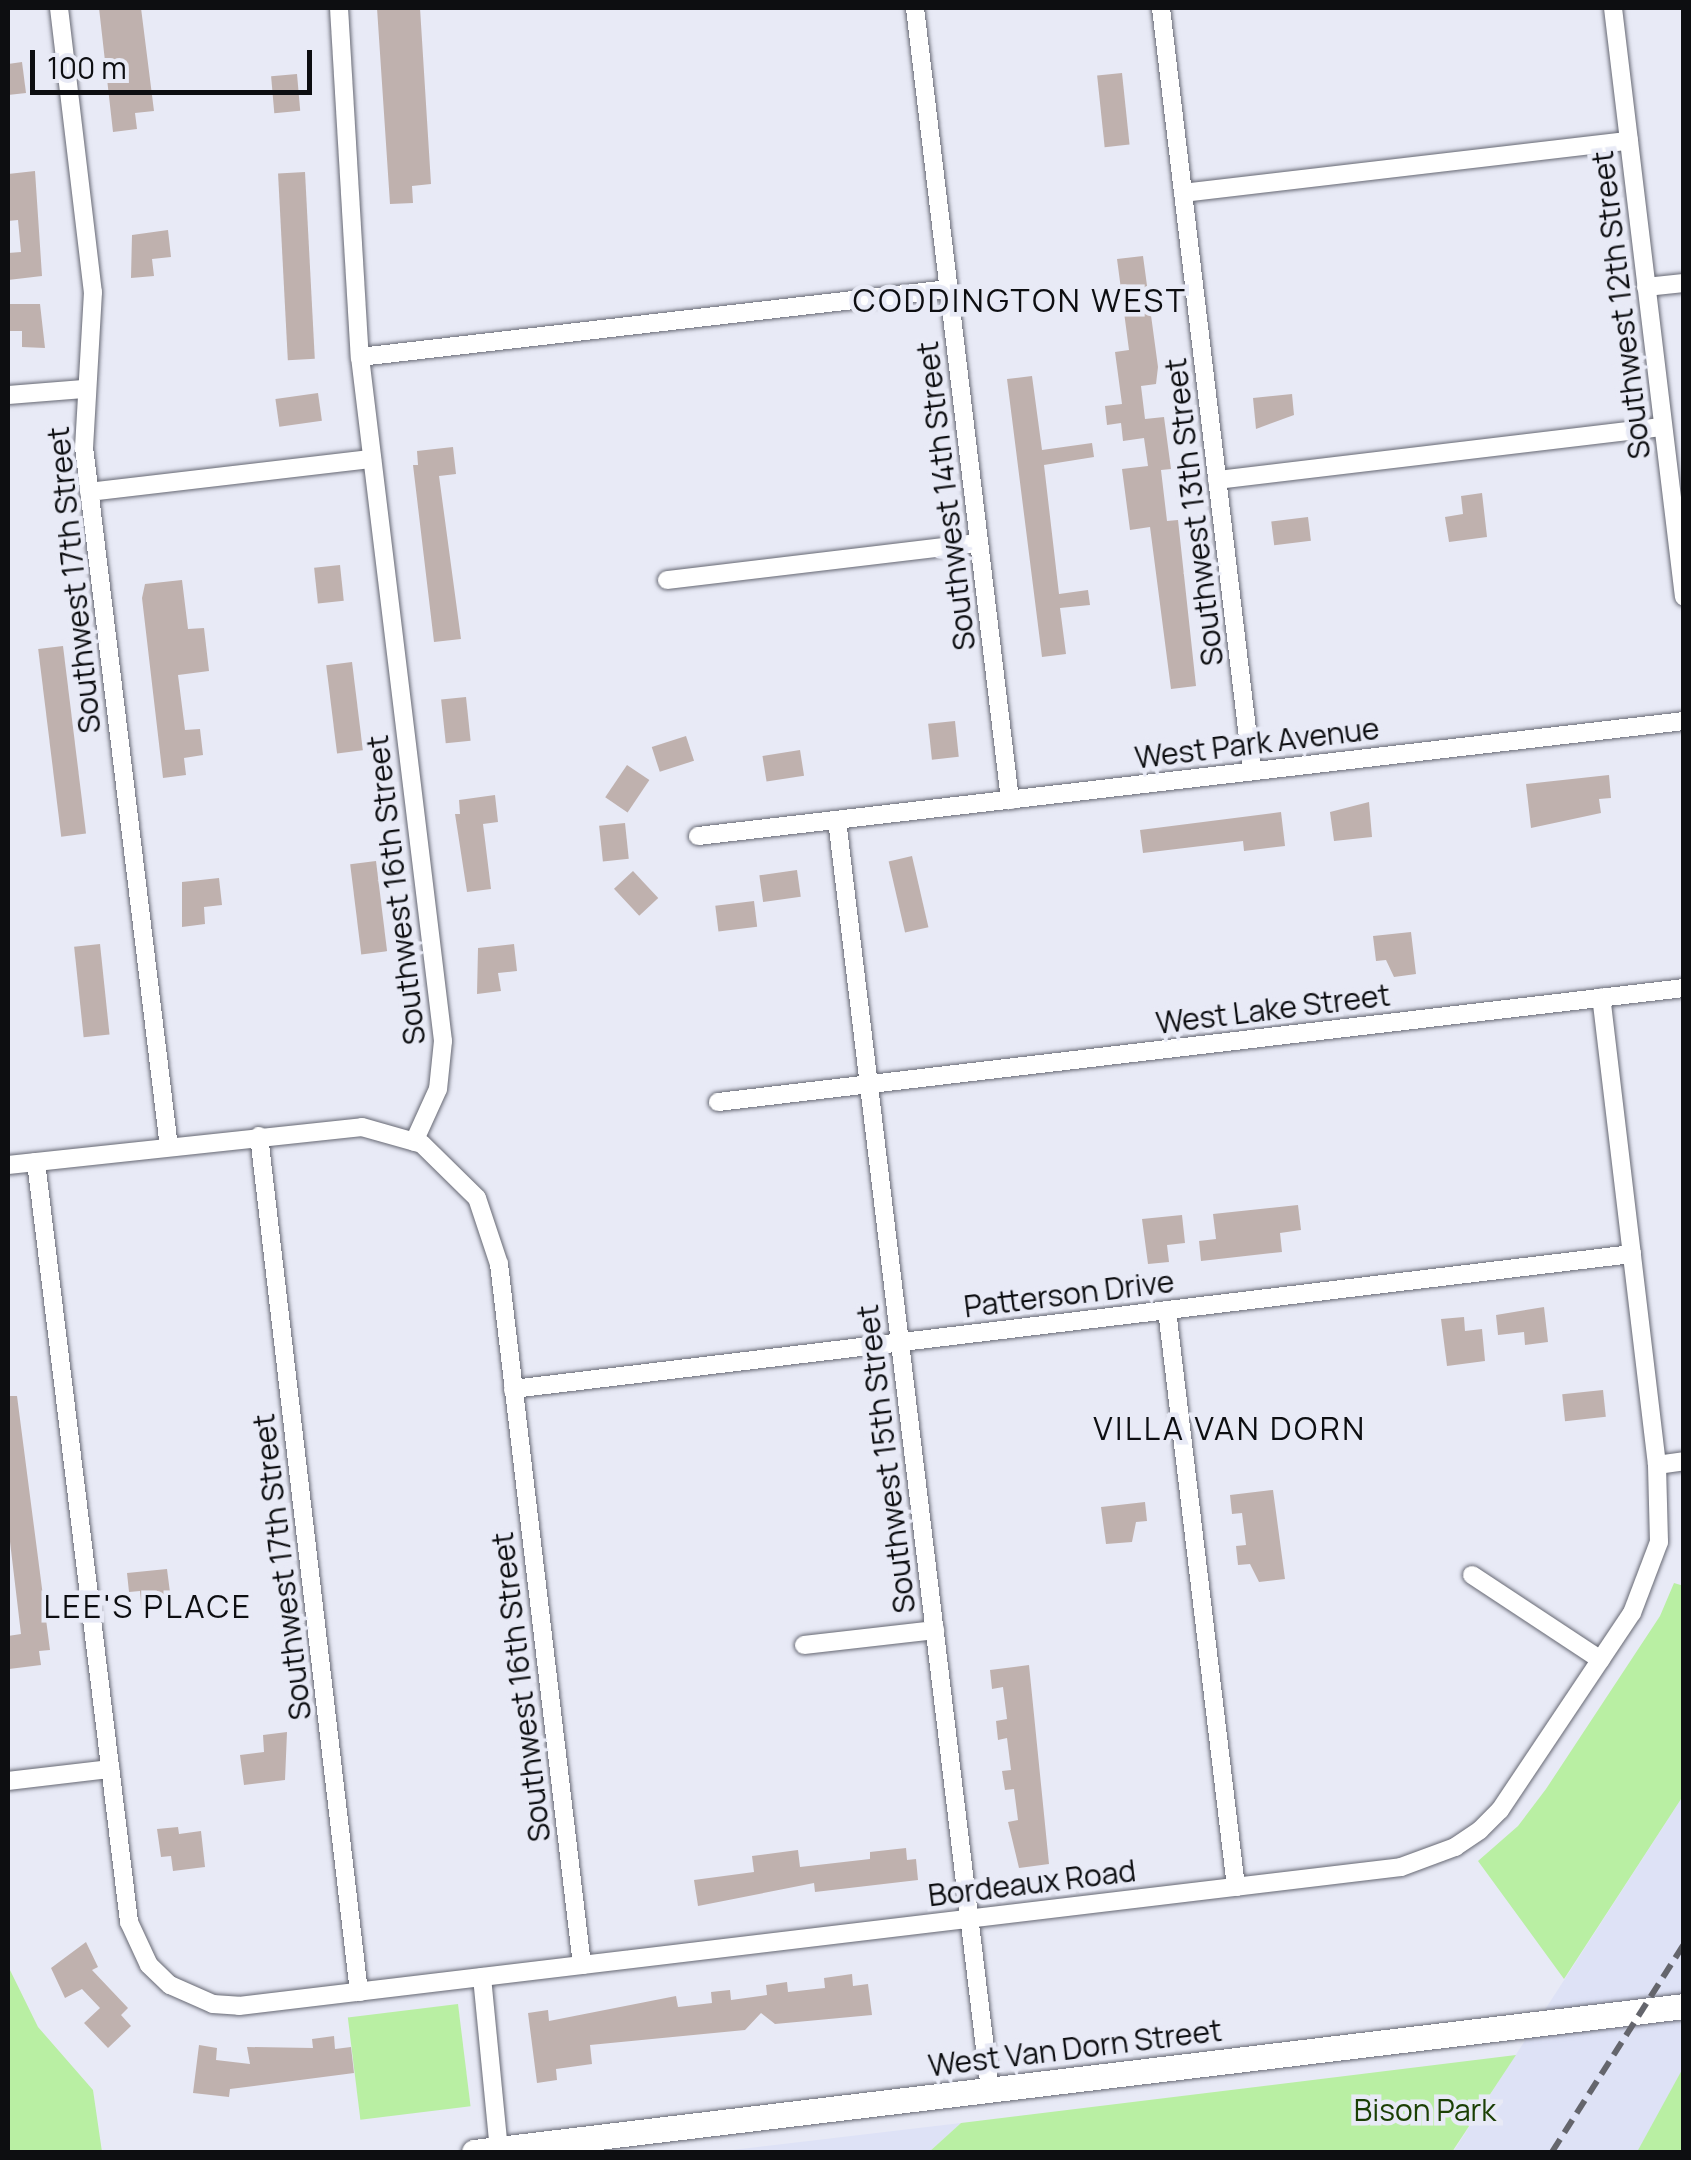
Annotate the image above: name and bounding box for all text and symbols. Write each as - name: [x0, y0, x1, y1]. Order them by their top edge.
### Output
- scale bar: [35, 30, 318, 92]
- text: 100 m: [47, 47, 127, 88]
- street label: Southwest 12th Street: [1584, 149, 1658, 461]
- district label: CODDINGTON WEST: [853, 281, 1187, 319]
- street label: Southwest 14th Street: [909, 339, 983, 653]
- street label: Southwest 13th Street: [1157, 356, 1231, 668]
- street label: Southwest 17th Street: [40, 425, 108, 735]
- street label: West Park Avenue: [1133, 710, 1381, 776]
- street label: Southwest 16th Street: [359, 733, 433, 1047]
- street label: West Lake Street: [1154, 977, 1392, 1041]
- street label: Patterson Drive: [962, 1263, 1176, 1325]
- street label: Southwest 15th Street: [849, 1303, 923, 1615]
- district label: VILLA VAN DORN: [1093, 1409, 1367, 1447]
- street label: Southwest 17th Street: [245, 1412, 319, 1722]
- street label: Southwest 16th Street: [484, 1530, 558, 1844]
- district label: LEE'S PLACE: [43, 1587, 253, 1625]
- street label: Bordeaux Road: [926, 1852, 1138, 1914]
- street label: West Van Dorn Street: [926, 2012, 1224, 2084]
- park label: Bison Park: [1354, 2092, 1496, 2128]

